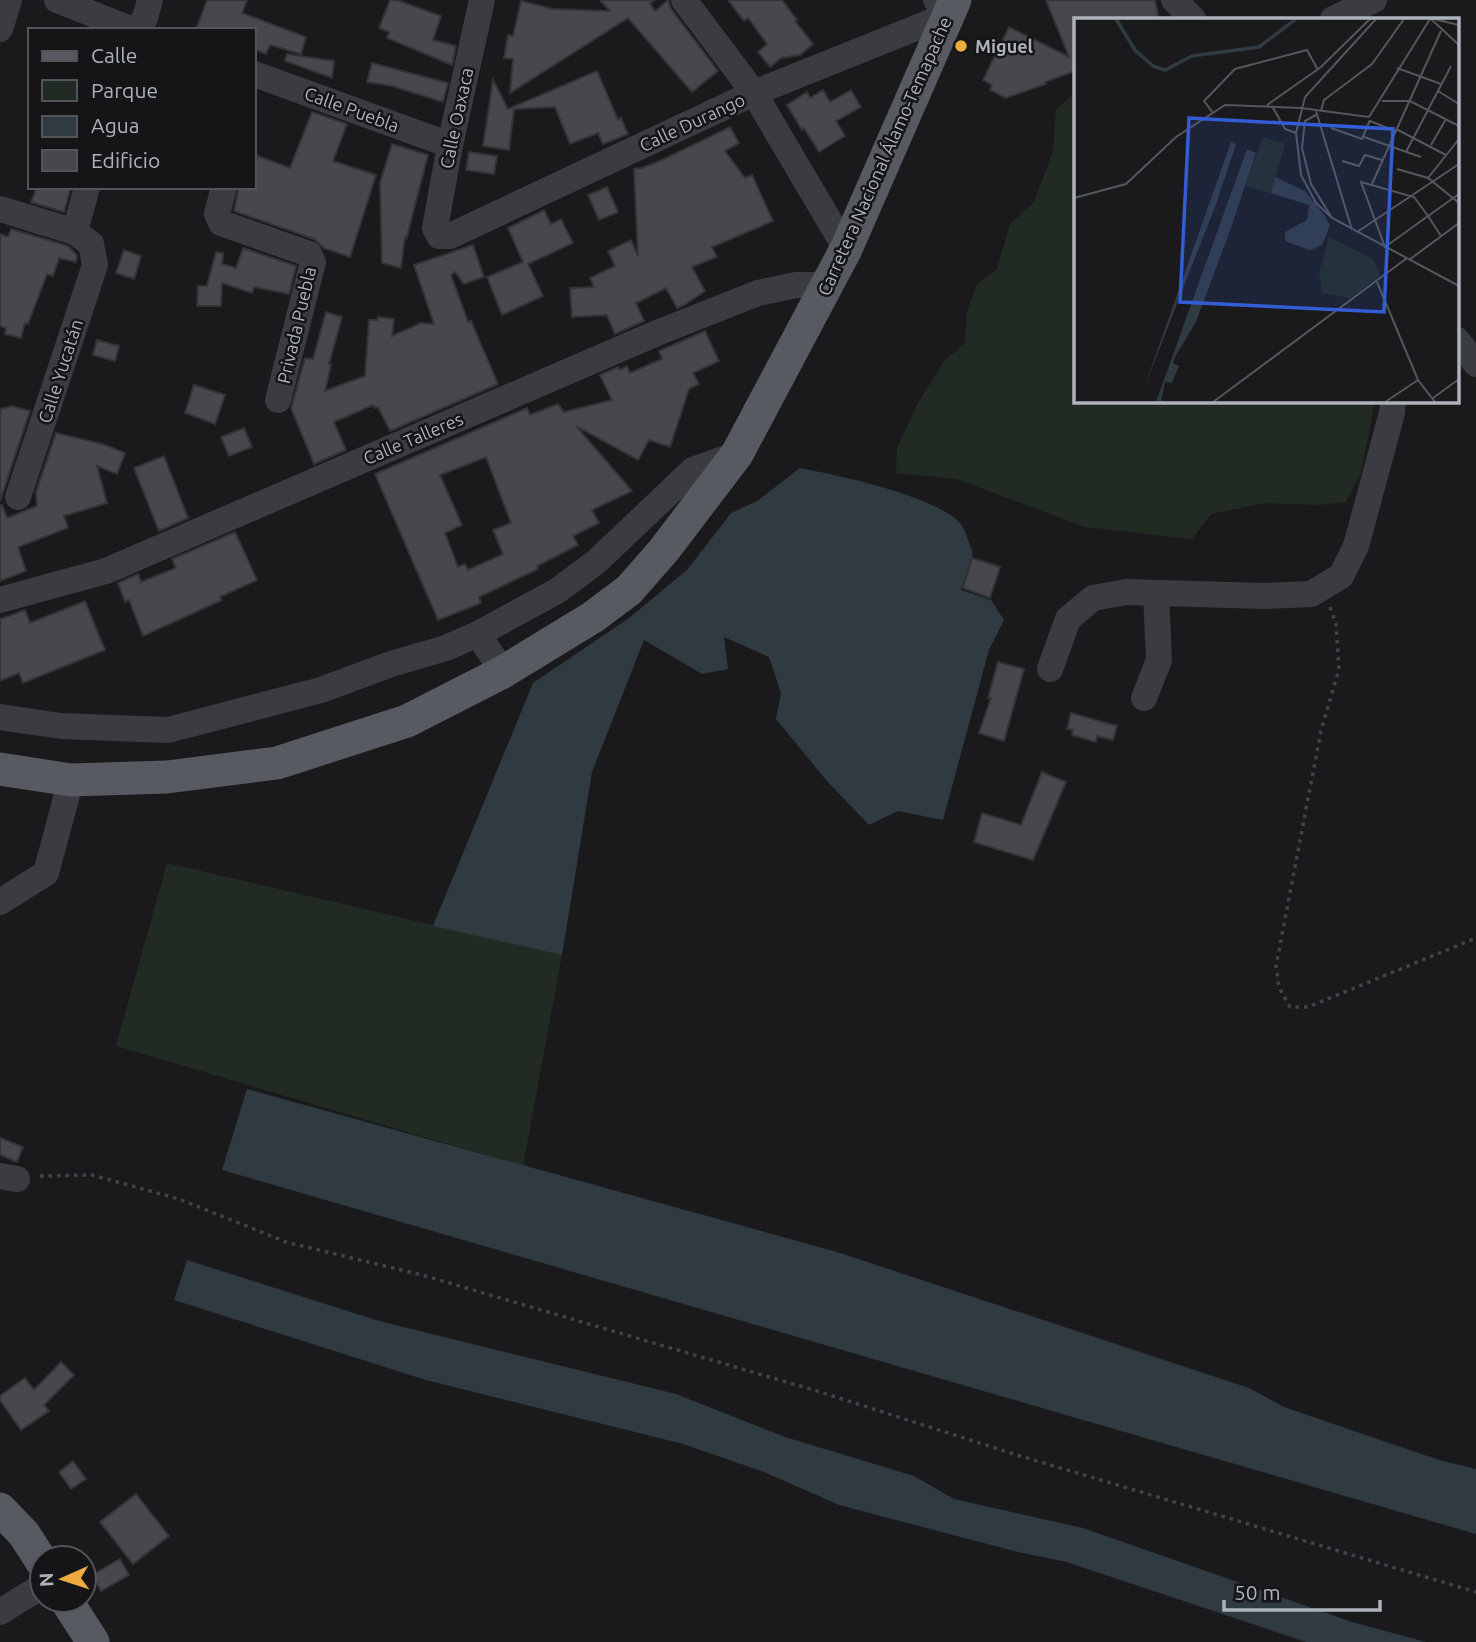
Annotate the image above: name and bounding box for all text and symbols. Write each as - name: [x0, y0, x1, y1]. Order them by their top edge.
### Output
- street label: Carretera Nacional Álamo-Temapache: [812, 13, 955, 299]
- inset map: [1074, 18, 1458, 402]
- legend: [28, 28, 256, 189]
- place label: Miguel: [975, 36, 1034, 56]
- marker: Miguel: [953, 38, 969, 54]
- text: Calle: [91, 43, 137, 67]
- street label: Calle Oaxaca: [436, 66, 476, 170]
- text: Parque: [91, 78, 158, 102]
- street label: Calle Puebla: [302, 83, 402, 135]
- street label: Calle Durango: [636, 89, 748, 155]
- text: Agua: [91, 113, 140, 137]
- text: Edificio: [91, 148, 160, 172]
- street label: Privada Puebla: [273, 265, 319, 385]
- street label: Calle Yucatán: [34, 316, 86, 426]
- street label: Calle Talleres: [360, 408, 466, 468]
- north arrow: [28, 1544, 98, 1614]
- scale bar: [1224, 1568, 1380, 1612]
- text: N: [35, 1572, 57, 1588]
- text: 50 m: [1234, 1580, 1281, 1604]

